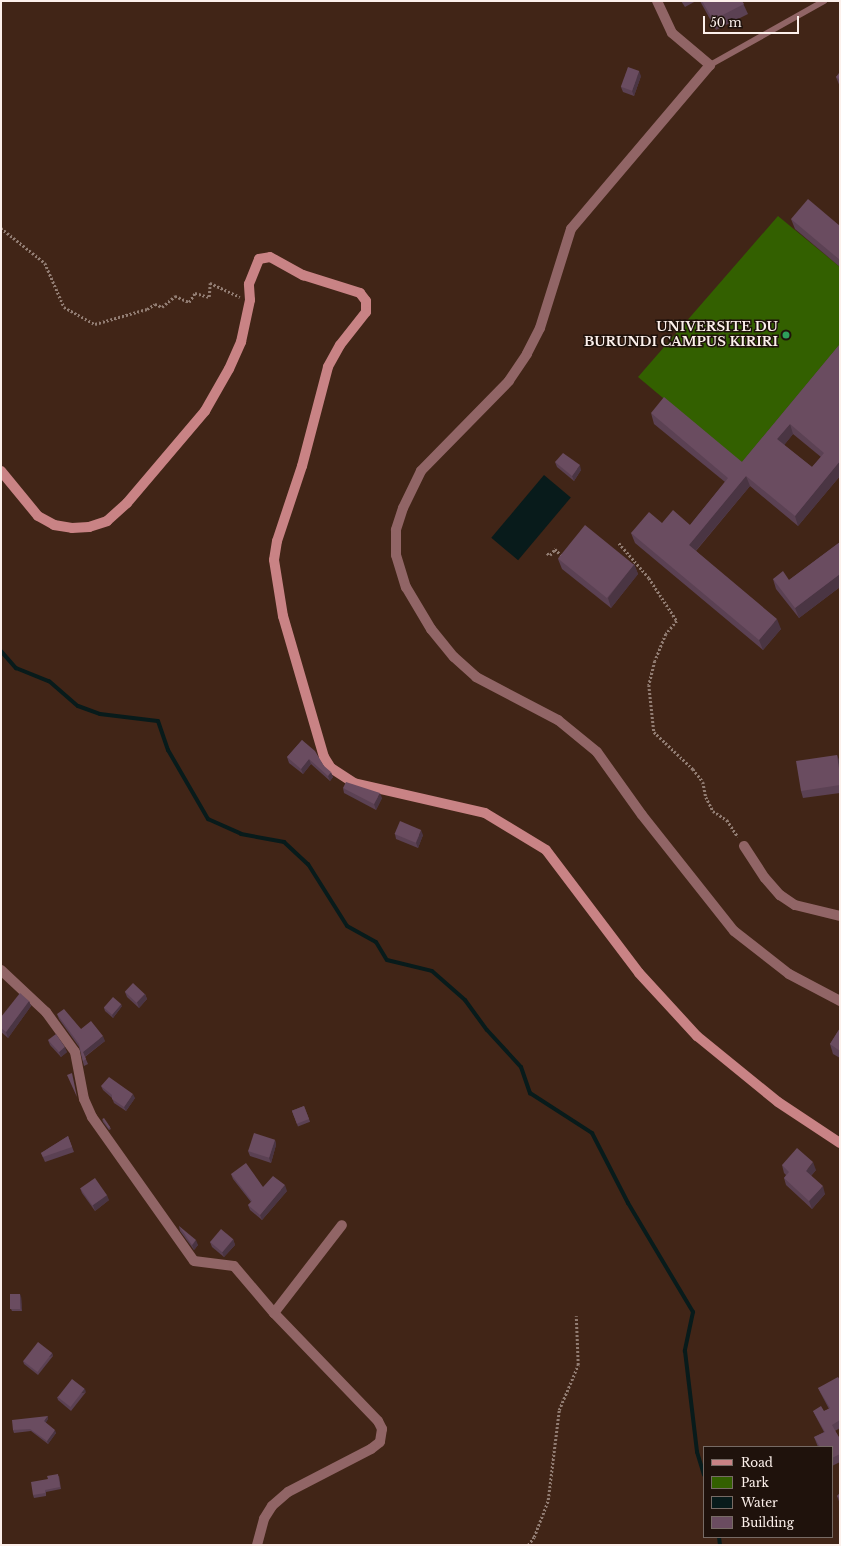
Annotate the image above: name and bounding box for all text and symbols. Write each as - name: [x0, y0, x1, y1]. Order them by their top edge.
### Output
- scale bar: [705, 8, 801, 34]
- text: 50 m: [710, 15, 742, 30]
- place label: UNIVERSITE DU BURUNDI CAMPUS KIRIRI: [584, 320, 778, 351]
- marker: UNIVERSITE DU BURUNDI CAMPUS KIRIRI: [781, 330, 791, 340]
- legend: [703, 1446, 833, 1538]
- text: Road: [741, 1455, 773, 1470]
- text: Park: [741, 1475, 769, 1490]
- text: Water: [741, 1495, 778, 1510]
- text: Building: [741, 1515, 794, 1530]

